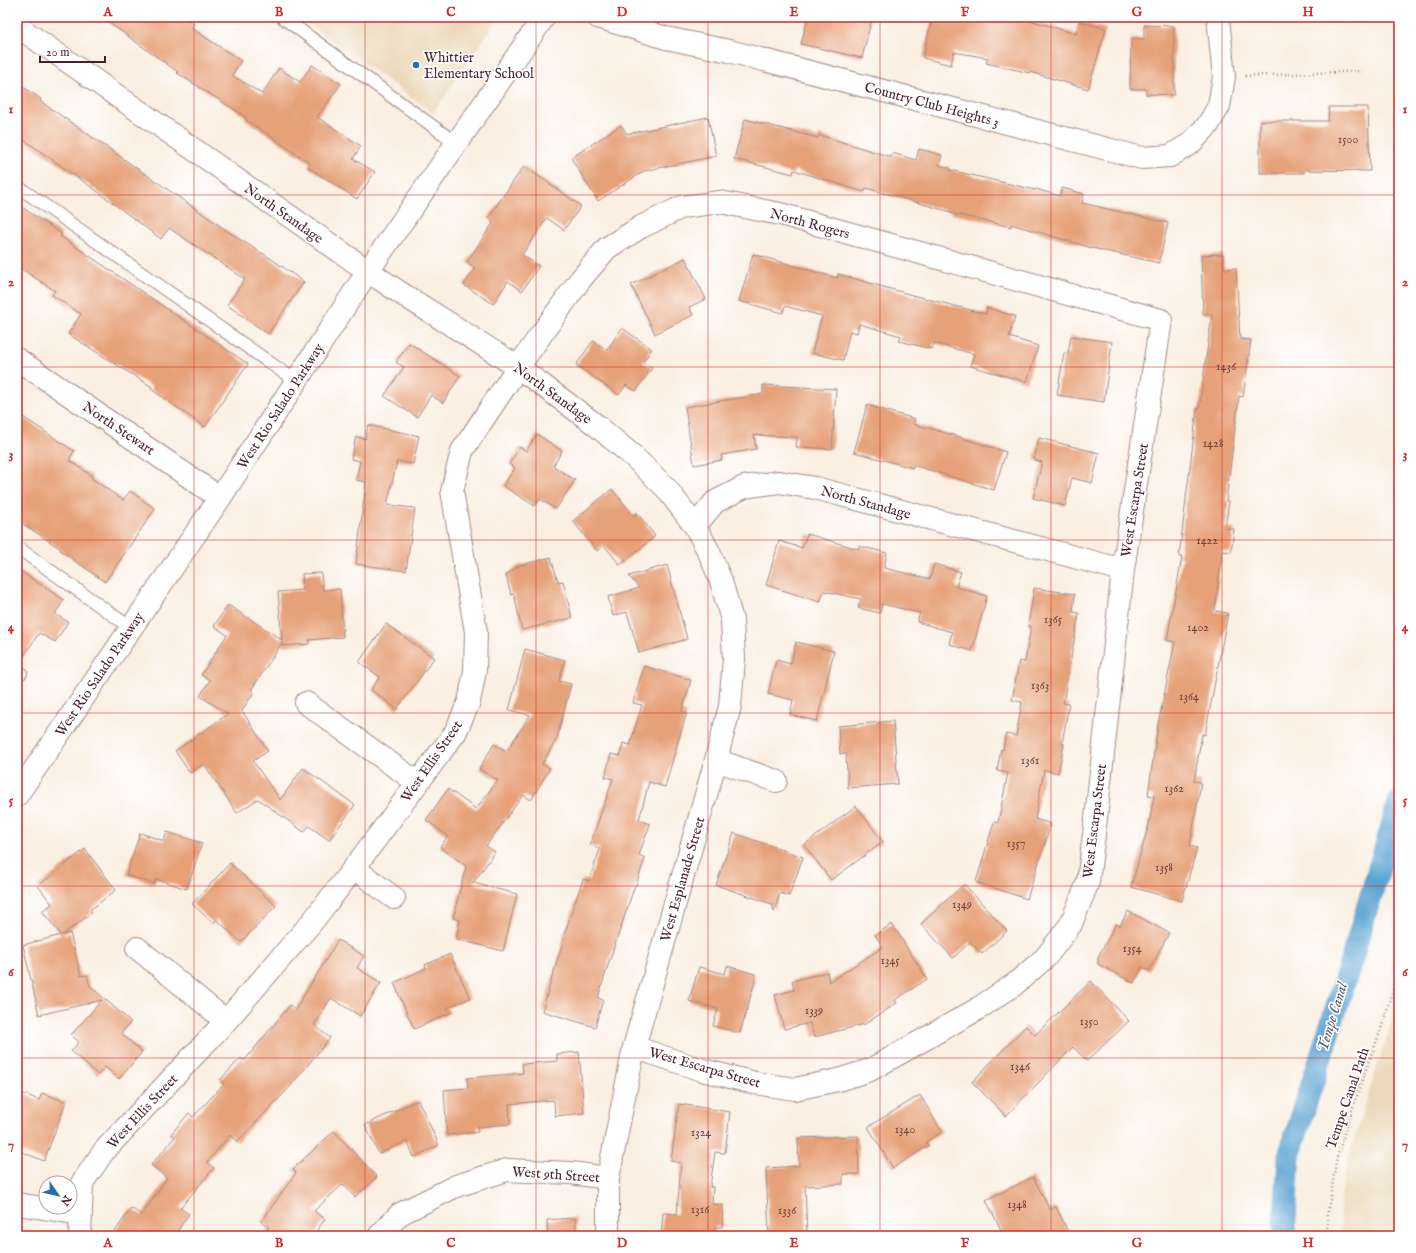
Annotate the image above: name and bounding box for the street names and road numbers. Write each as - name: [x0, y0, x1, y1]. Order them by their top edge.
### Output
- street label: Country Club Heights 3: [862, 78, 1001, 132]
- street label: North Standage: [240, 180, 327, 248]
- street label: North Rogers: [768, 205, 852, 243]
- street label: West Rio Salado Parkway: [233, 340, 328, 473]
- street label: North Standage: [510, 359, 596, 429]
- street label: North Stewart: [79, 398, 158, 460]
- street label: West Escarpa Street: [1117, 442, 1153, 558]
- street label: North Standage: [819, 482, 913, 524]
- street label: West Rio Salado Parkway: [51, 609, 148, 740]
- street label: West Ellis Street: [397, 717, 467, 806]
- street label: West Escarpa Street: [1079, 763, 1111, 879]
- street label: West Esplanade Street: [657, 815, 709, 944]
- street label: West Escarpa Street: [647, 1043, 763, 1093]
- street label: Tempe Canal Path: [1322, 1045, 1374, 1151]
- street label: West Ellis Street: [104, 1070, 182, 1153]
- street label: West 9th Street: [511, 1163, 601, 1187]

